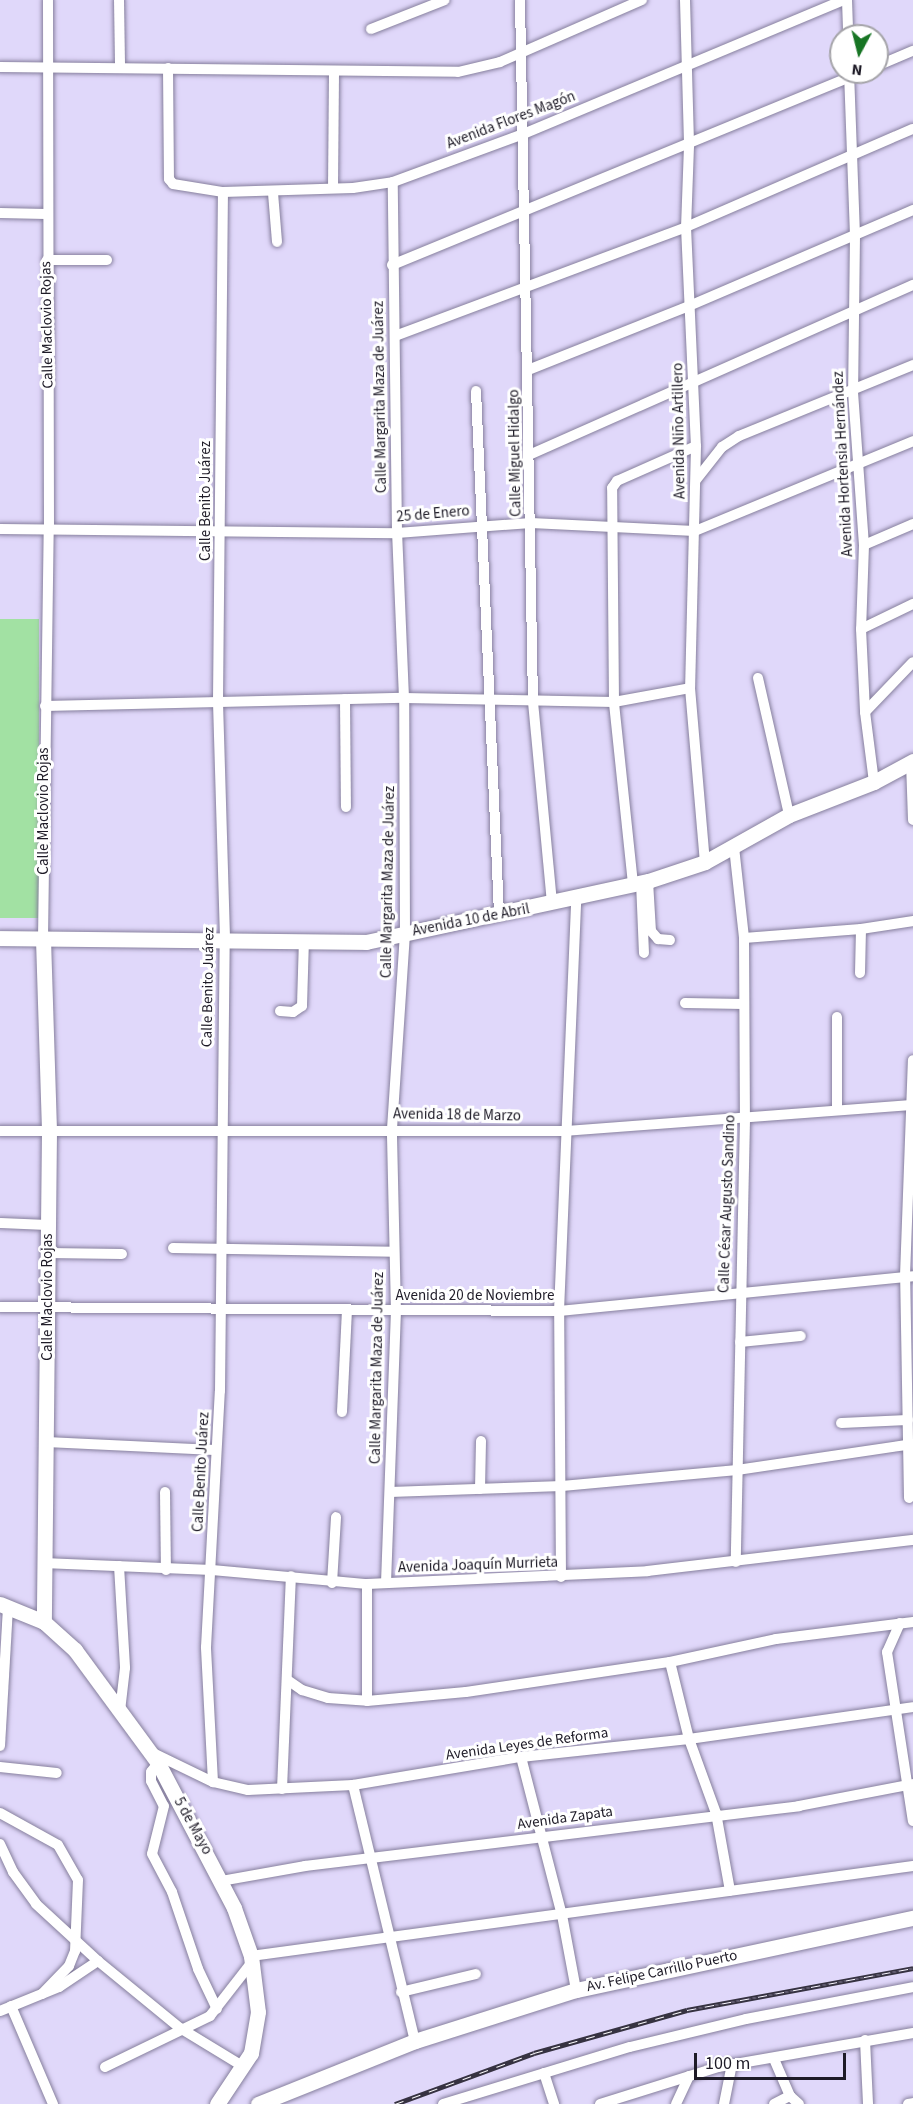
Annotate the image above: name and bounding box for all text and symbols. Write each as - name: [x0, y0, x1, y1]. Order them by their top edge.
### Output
- north arrow: [829, 24, 889, 84]
- text: N: [850, 58, 864, 81]
- street label: Avenida Flores Magón: [444, 87, 578, 153]
- street label: Calle Maclovio Rojas: [37, 261, 57, 389]
- street label: Calle Margarita Maza de Juárez: [369, 301, 391, 493]
- street label: Avenida Niño Artillero: [669, 363, 689, 499]
- street label: Avenida Hortensia Hernández: [829, 371, 857, 557]
- street label: Calle Miguel Hidalgo: [505, 389, 525, 517]
- street label: Calle Benito Juárez: [197, 441, 215, 561]
- street label: 25 de Enero: [396, 502, 470, 526]
- street label: Calle Maclovio Rojas: [35, 747, 53, 875]
- street label: Calle Margarita Maza de Juárez: [377, 786, 399, 978]
- street label: Avenida 10 de Abril: [411, 900, 531, 940]
- street label: Calle Benito Juárez: [198, 927, 218, 1047]
- street label: Avenida 18 de Marzo: [393, 1105, 521, 1125]
- street label: Calle César Augusto Sandino: [715, 1115, 739, 1293]
- street label: Calle Maclovio Rojas: [39, 1233, 57, 1361]
- street label: Calle Margarita Maza de Juárez: [366, 1272, 388, 1464]
- street label: Avenida 20 de Noviembre: [395, 1287, 555, 1305]
- street label: Calle Benito Juárez: [189, 1412, 213, 1532]
- street label: Avenida Joaquín Murrieta: [398, 1553, 558, 1577]
- street label: Avenida Leyes de Reforma: [445, 1724, 609, 1764]
- street label: 5 de Mayo: [170, 1794, 216, 1858]
- street label: Avenida Zapata: [516, 1802, 614, 1834]
- street label: Av. Felipe Carrillo Puerto: [585, 1946, 739, 1996]
- scale bar: [697, 2041, 848, 2079]
- text: 100 m: [705, 2051, 750, 2076]

